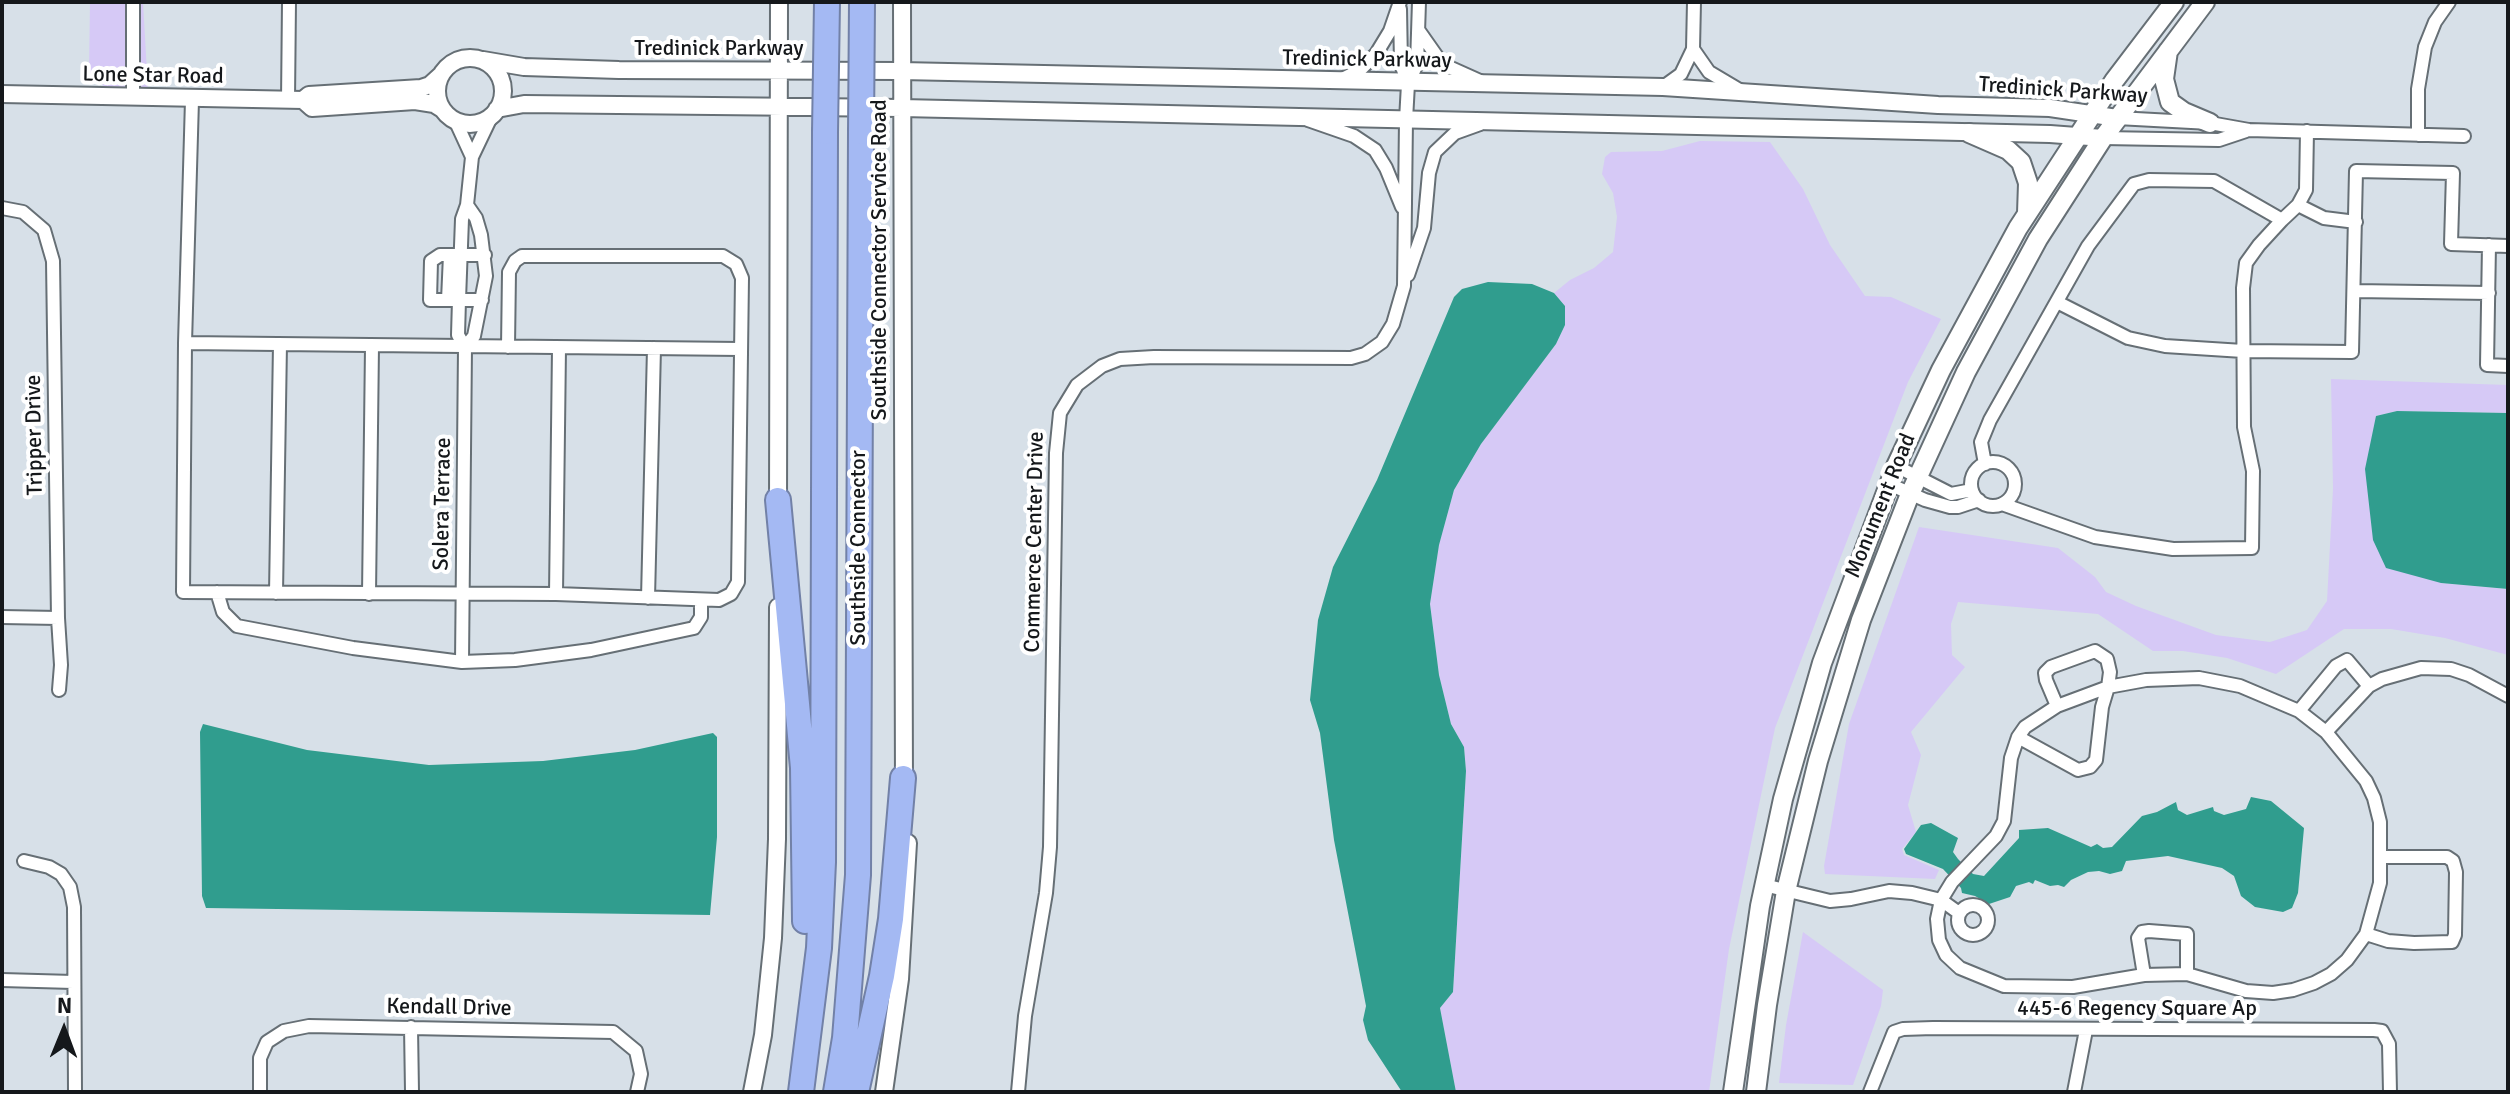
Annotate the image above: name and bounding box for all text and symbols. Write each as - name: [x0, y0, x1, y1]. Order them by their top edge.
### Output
- street label: Tredinick Parkway: [634, 36, 804, 62]
- street label: Tredinick Parkway: [1282, 45, 1452, 75]
- street label: Lone Star Road: [82, 62, 224, 90]
- street label: Tredinick Parkway: [1978, 72, 2148, 110]
- street label: Southside Connector Service Road: [867, 99, 893, 421]
- street label: Tripper Drive: [21, 374, 49, 496]
- street label: Monument Road: [1840, 430, 1922, 582]
- street label: Commerce Center Drive: [1020, 431, 1050, 653]
- street label: Solera Terrace: [429, 437, 457, 571]
- street label: Southside Connector: [846, 450, 872, 646]
- north arrow: [24, 990, 104, 1070]
- text: N: [57, 992, 72, 1019]
- street label: Kendall Drive: [386, 994, 512, 1022]
- street label: 445-6 Regency Square Ap: [2017, 996, 2257, 1022]

